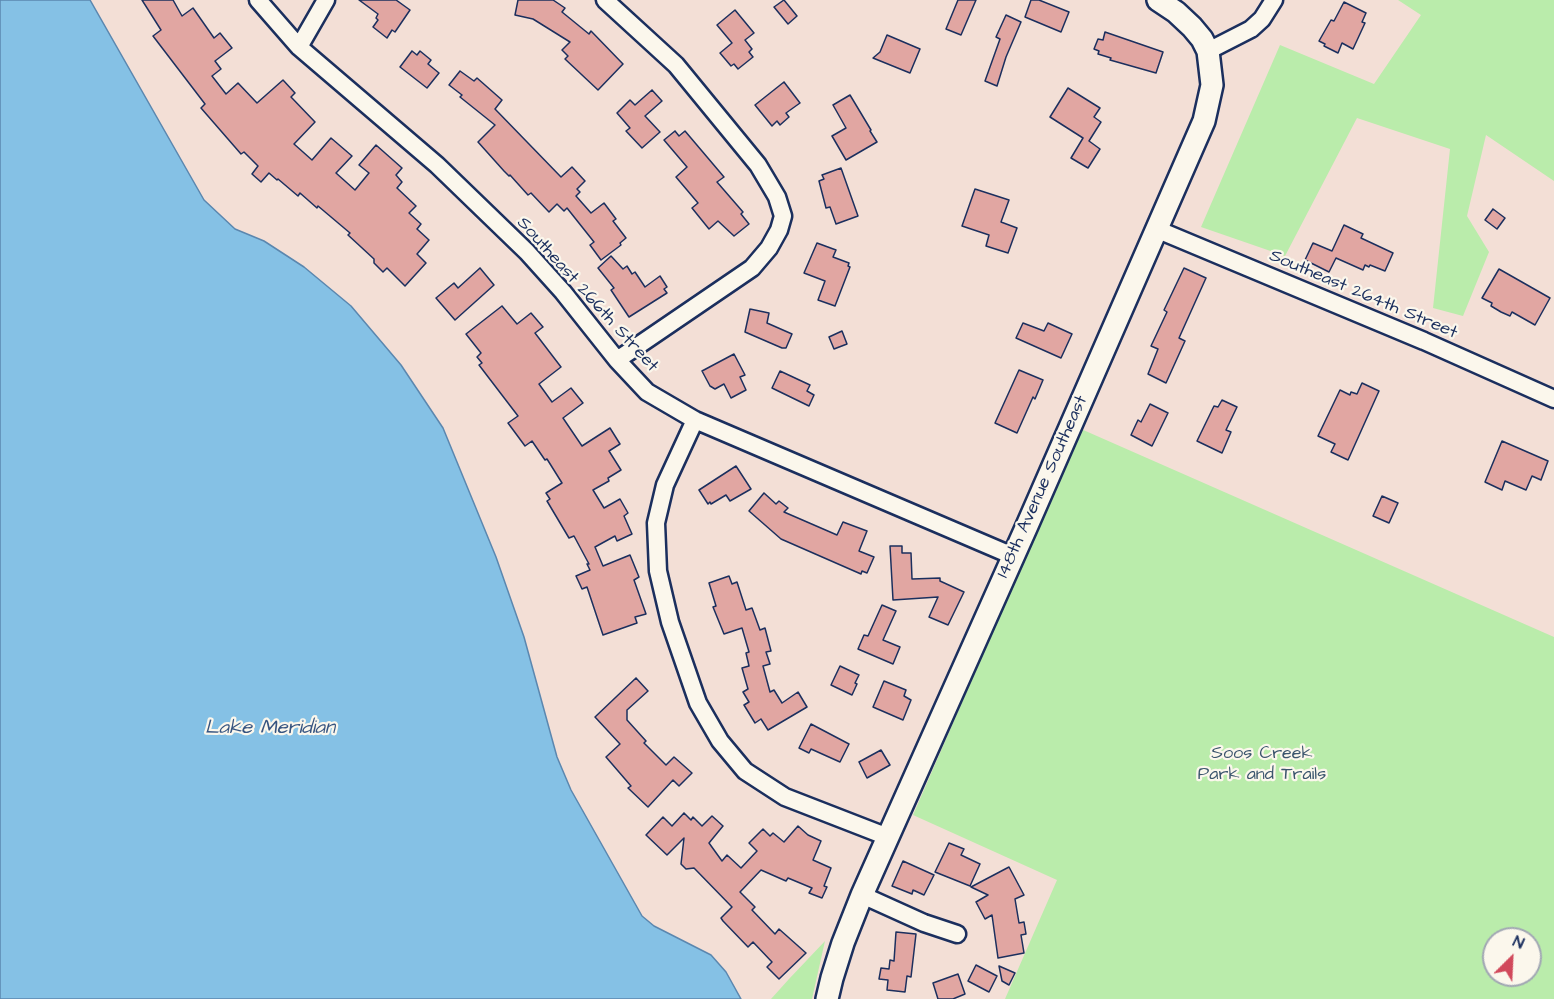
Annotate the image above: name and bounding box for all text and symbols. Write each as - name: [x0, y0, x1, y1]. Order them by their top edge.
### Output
- street label: Southeast 266th Street: [512, 213, 662, 377]
- street label: Southeast 264th Street: [1266, 246, 1460, 344]
- street label: 148th Avenue Southeast: [993, 392, 1093, 582]
- water label: Lake Meridian: [205, 717, 335, 741]
- park label: Soos Creek Park and Trails: [1198, 743, 1326, 786]
- north arrow: [1482, 927, 1542, 987]
- text: N: [1509, 930, 1528, 954]

